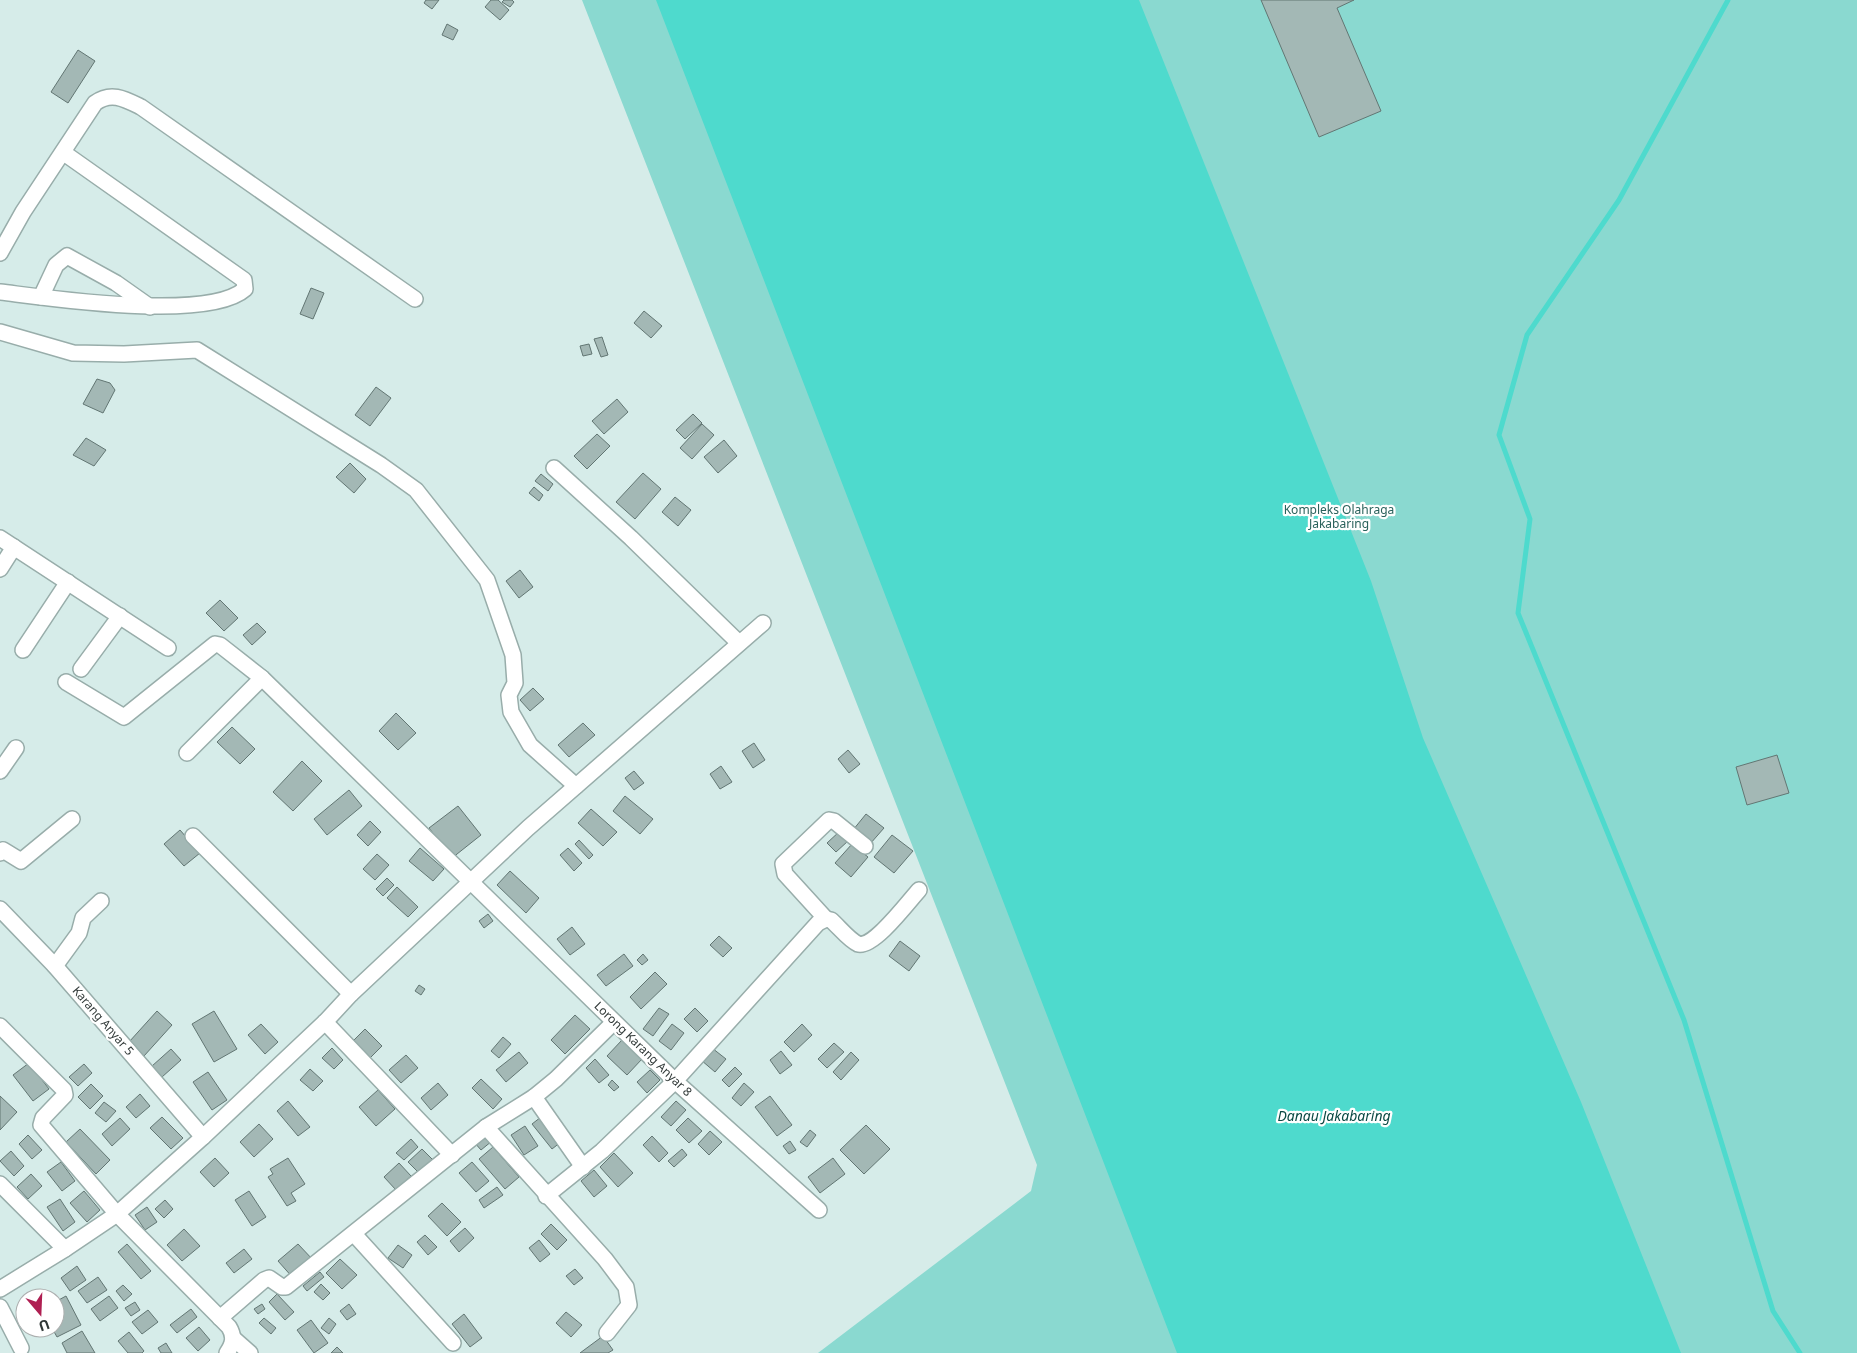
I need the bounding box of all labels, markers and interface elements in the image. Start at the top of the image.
park label: Kompleks Olahraga Jakabaring [1284,501,1394,532]
street label: Karang Anyar 5 [69,982,138,1059]
street label: Lorong Karang Anyar 8 [591,997,696,1100]
water label: Danau Jakabaring [1277,1106,1391,1125]
north arrow [15,1288,65,1338]
text: U [36,1315,52,1336]

